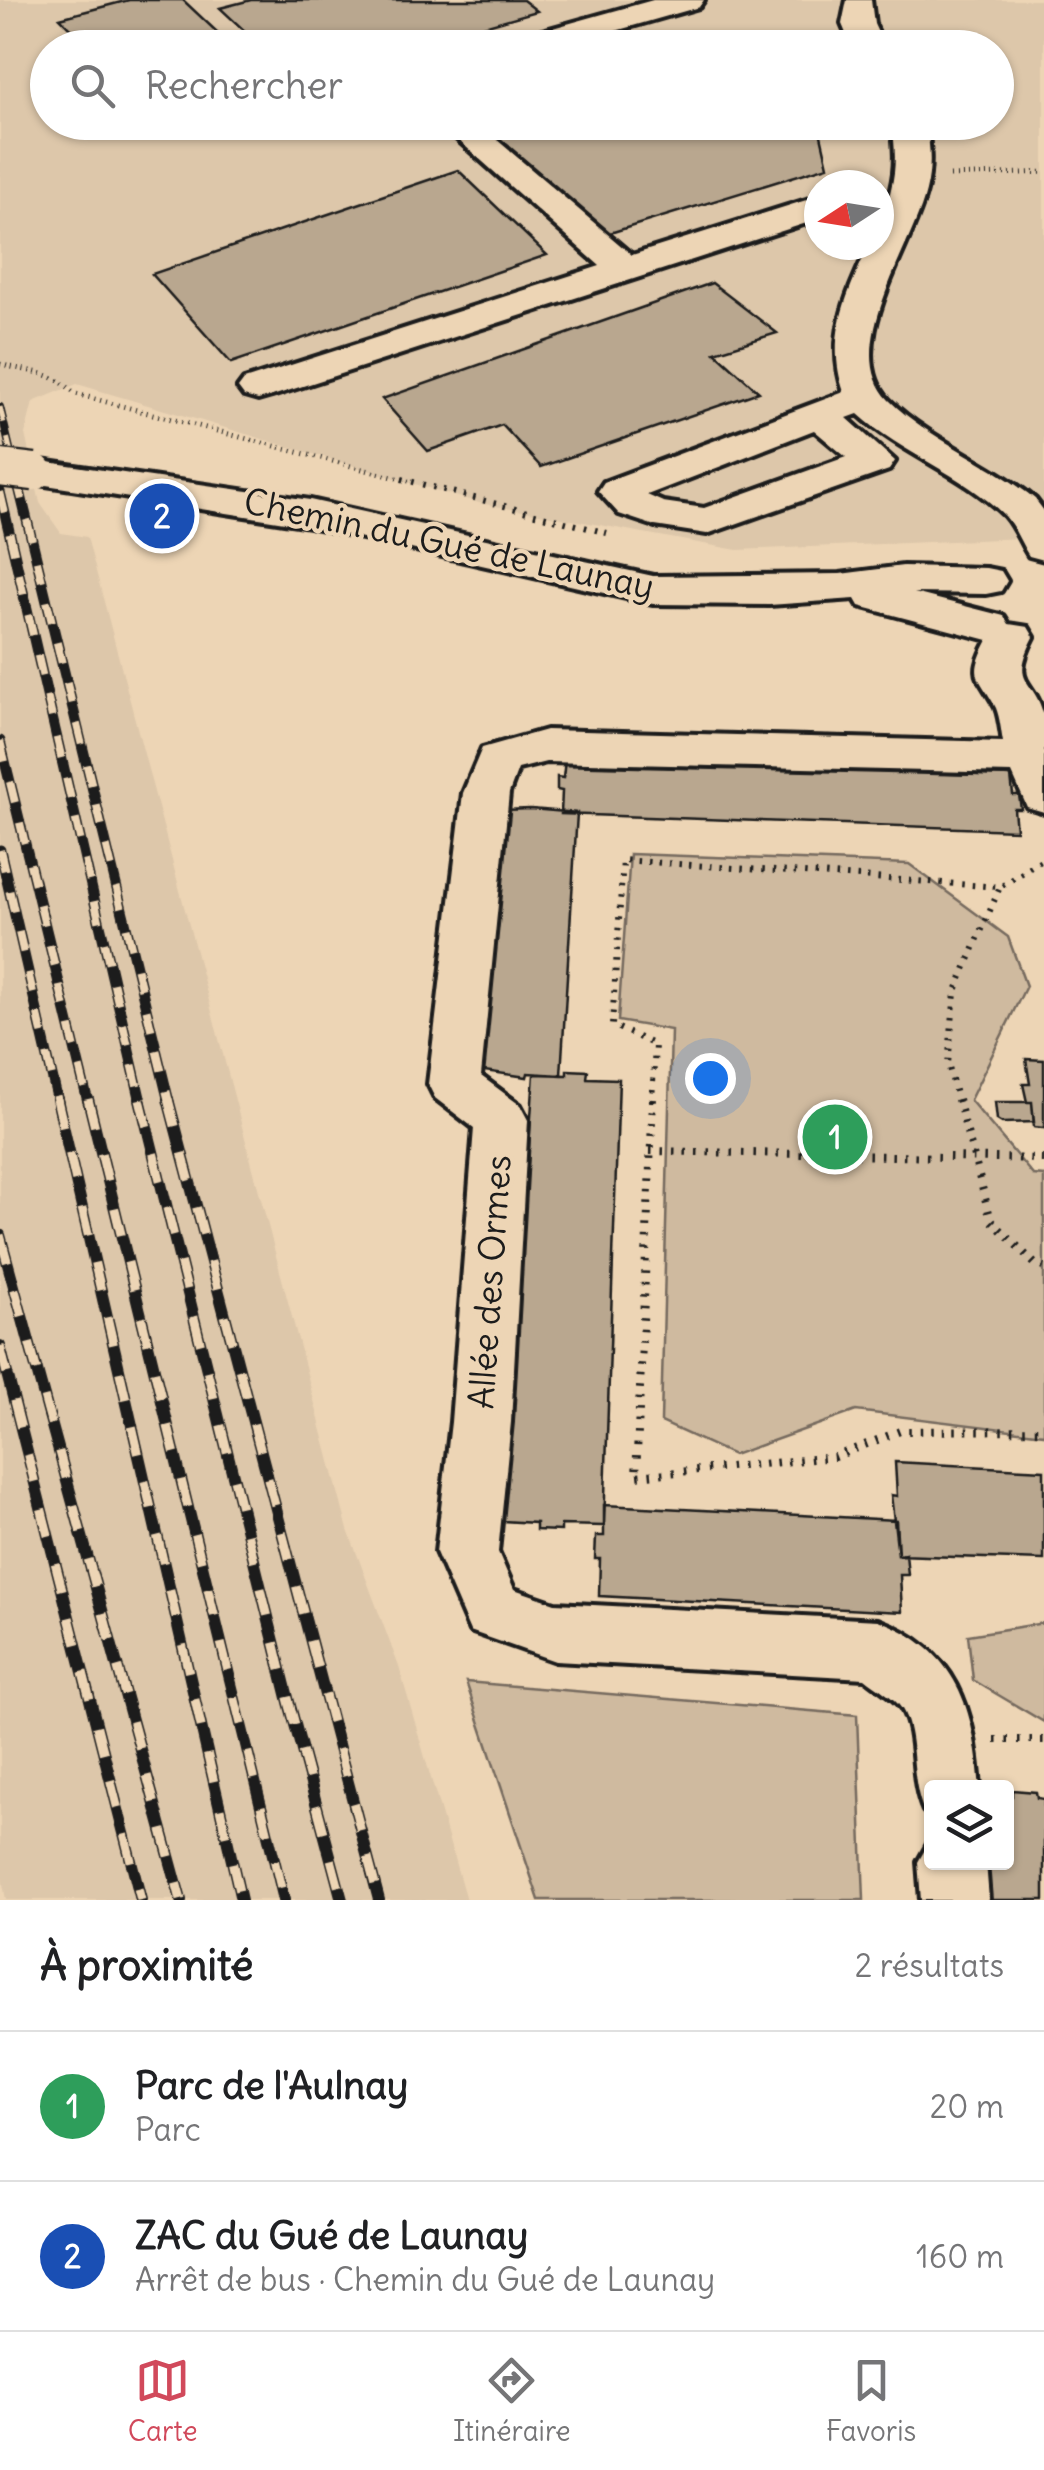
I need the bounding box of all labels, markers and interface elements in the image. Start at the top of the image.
search box [30,30,1014,140]
icon: search [65,58,120,113]
text: Rechercher [145,62,343,109]
north arrow [804,170,894,260]
pin: 2 [130,478,194,554]
street label: Chemin du Gué de Launay [240,478,658,608]
your location [685,1053,736,1104]
pin: 1 [802,1100,868,1174]
street label: Allée des Ormes [458,1153,520,1410]
map controls [924,1780,1014,1870]
button: layers [924,1780,1014,1870]
text: À proximité [40,1939,253,1991]
text: 2 résultats [855,1945,1004,1986]
text: Parc de l'Aulnay [135,2062,408,2109]
text: 1 [66,2086,79,2127]
text: 20 m [930,2086,1004,2127]
text: Parc [135,2109,201,2150]
text: ZAC du Gué de Launay [135,2212,528,2259]
text: 2 [64,2236,81,2277]
text: 160 m [916,2236,1004,2277]
text: Arrêt de bus · Chemin du Gué de Launay [135,2259,715,2300]
tab: Carte [128,2353,198,2449]
tab: Itinéraire [453,2353,571,2449]
tab: Favoris [826,2353,916,2449]

